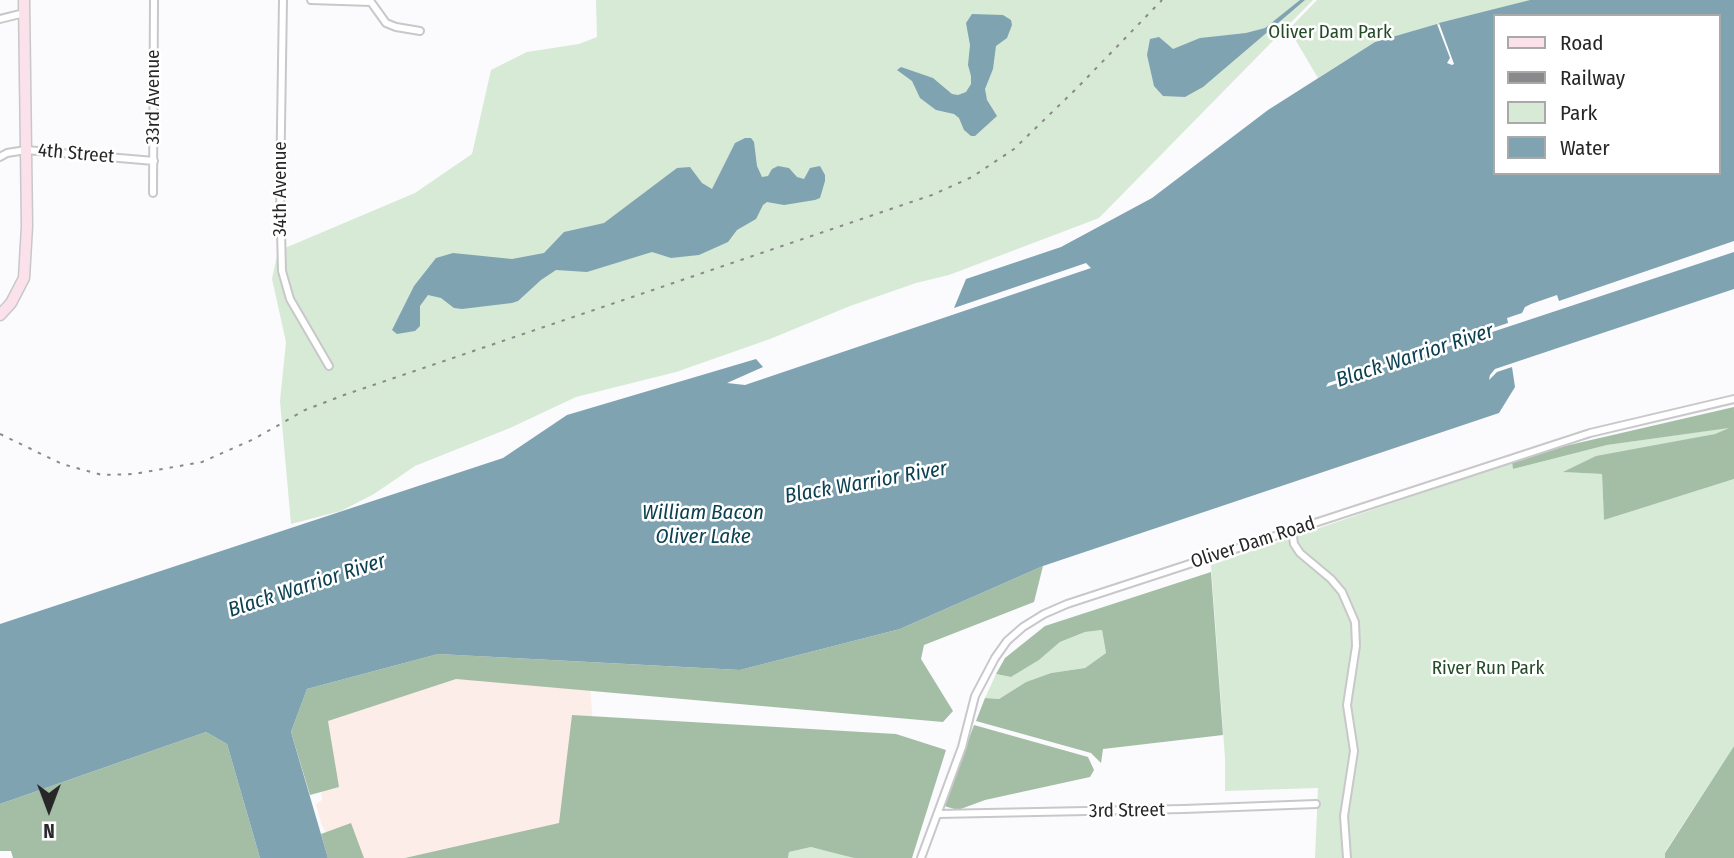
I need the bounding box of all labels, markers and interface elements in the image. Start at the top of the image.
legend [1492,14,1720,175]
park label: Oliver Dam Park [1268,22,1392,44]
text: Road [1560,30,1604,56]
street label: 33rd Avenue [143,50,165,144]
text: Railway [1560,65,1625,91]
text: Park [1560,100,1597,126]
text: Water [1560,135,1610,161]
street label: 4th Street [37,139,115,169]
street label: 34th Avenue [270,141,292,237]
water label: Black Warrior River [1333,319,1497,393]
water label: Black Warrior River [783,456,949,510]
water label: William Bacon Oliver Lake [642,500,764,550]
street label: Oliver Dam Road [1188,512,1318,574]
water label: Black Warrior River [225,549,389,623]
park label: River Run Park [1432,658,1544,680]
north arrow [14,774,84,844]
street label: 3rd Street [1089,799,1165,823]
text: N [43,819,55,842]

